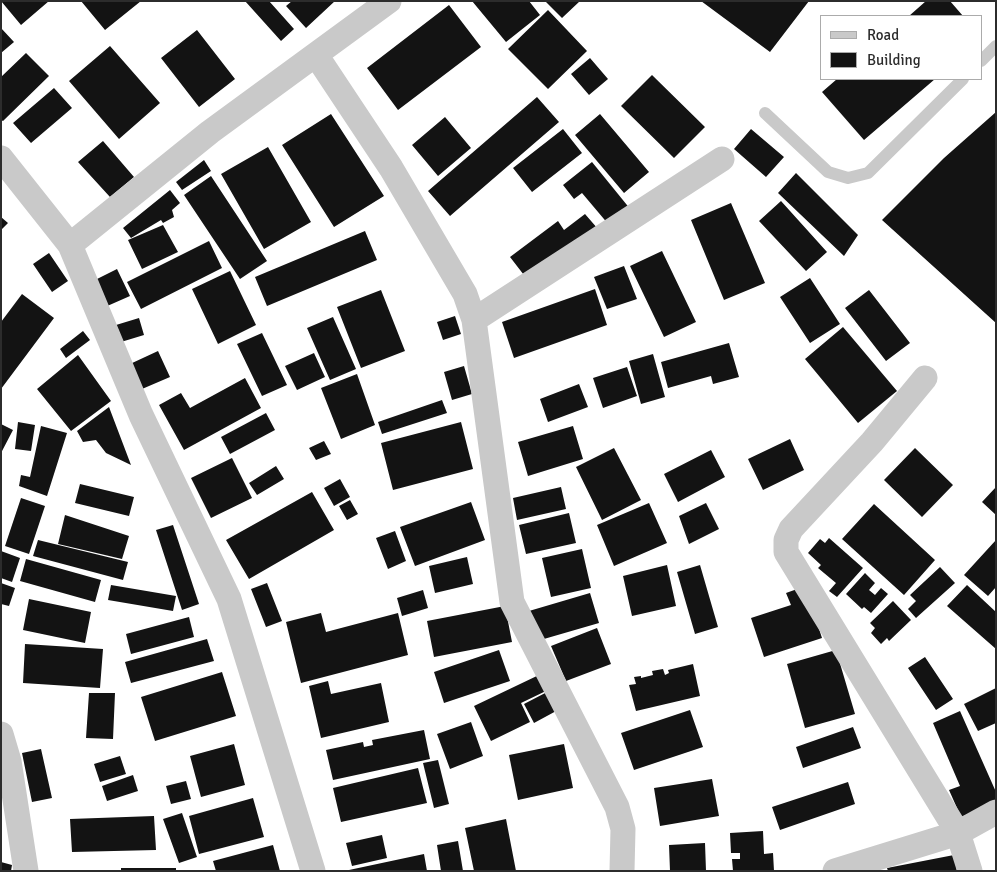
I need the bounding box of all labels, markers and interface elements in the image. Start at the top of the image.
legend [820,15,982,80]
text: Road [867,26,899,44]
text: Building [867,51,921,69]

